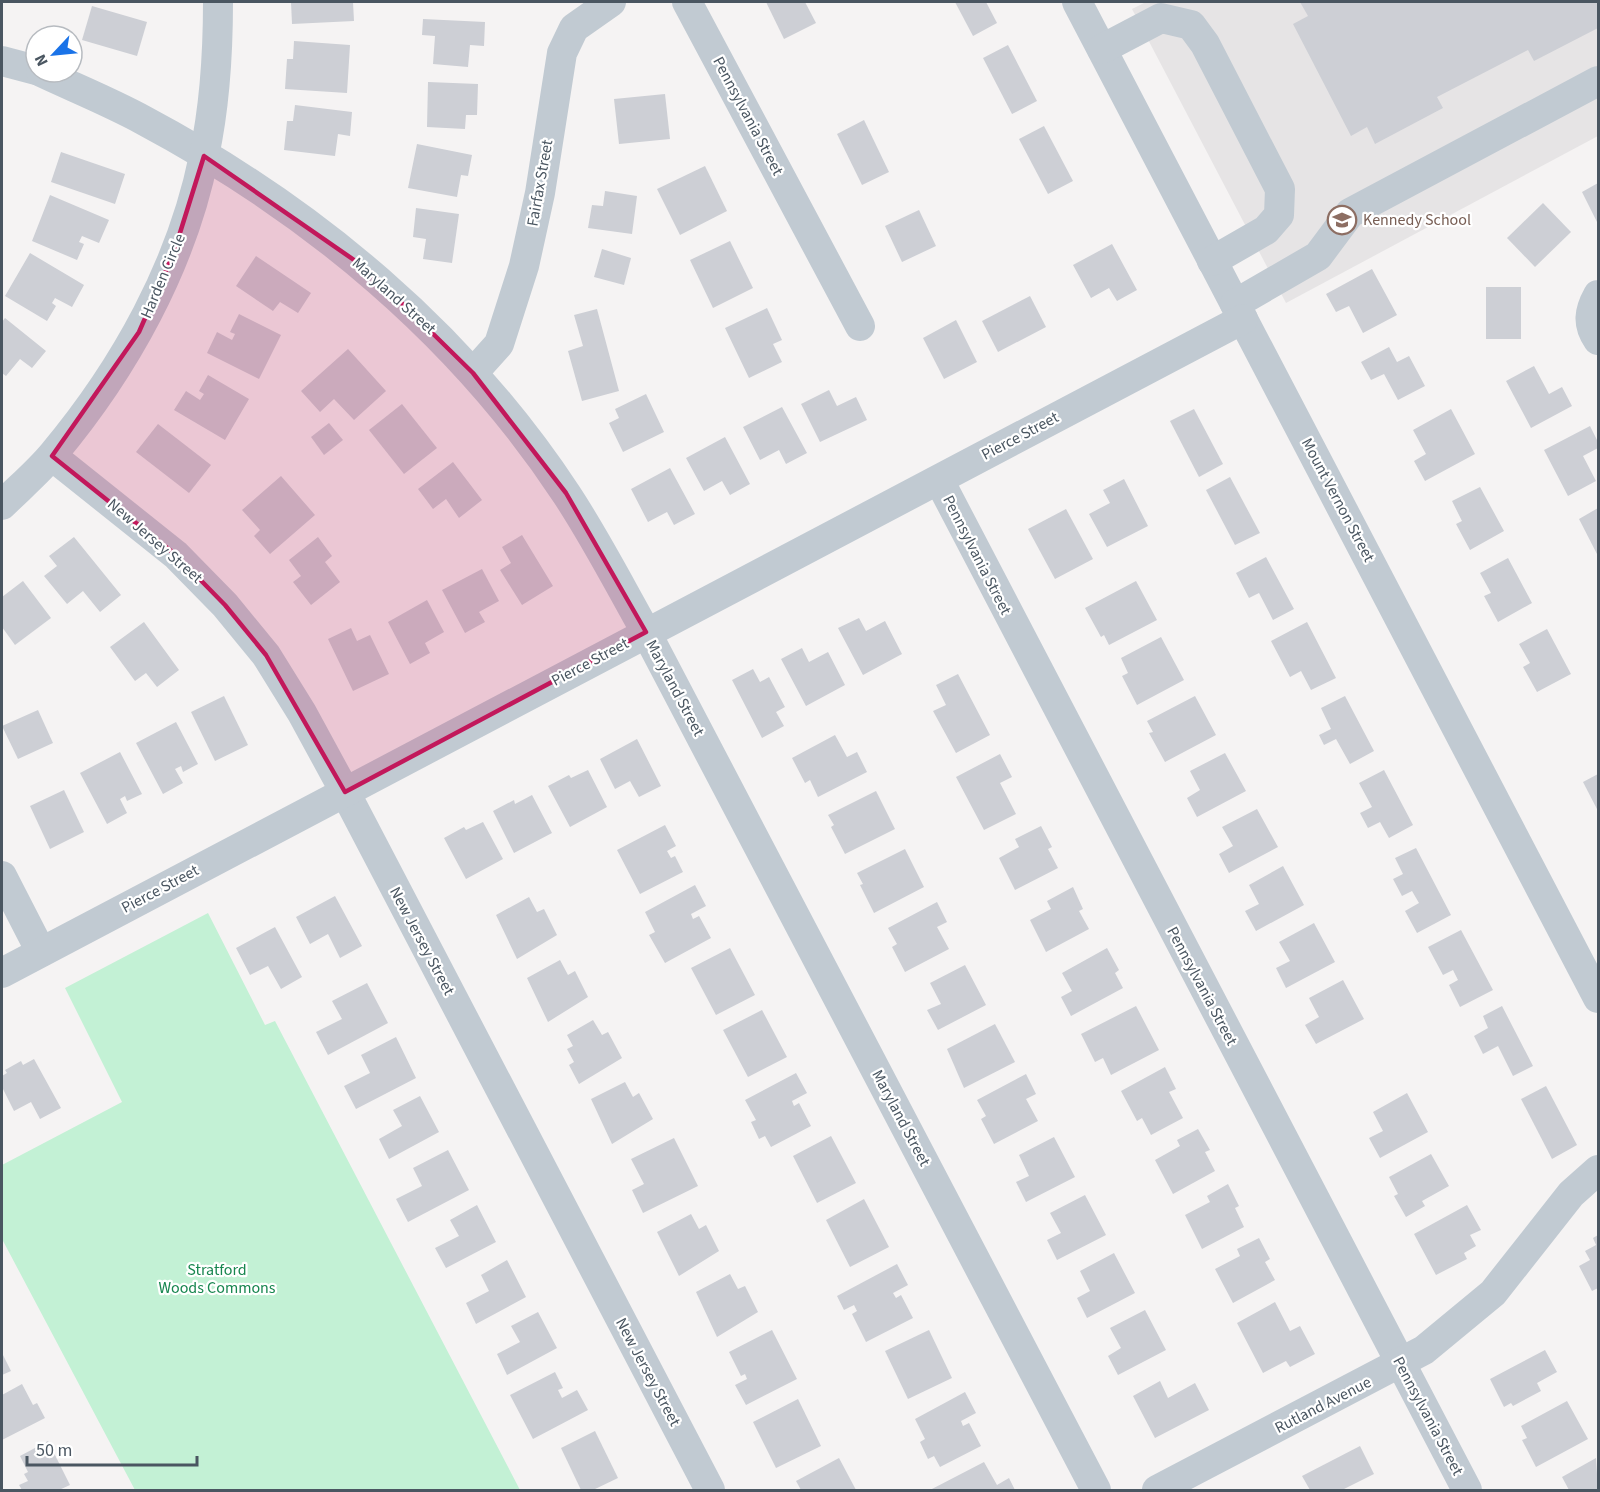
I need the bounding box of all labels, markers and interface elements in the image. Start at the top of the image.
north arrow [24,24,84,84]
text: N [29,51,54,70]
street label: Pennsylvania Street [707,53,789,180]
street label: Fairfax Street [522,137,559,228]
school or university icon: Kennedy School [1326,204,1358,236]
place label: Kennedy School [1363,209,1471,231]
street label: Harden Circle [135,230,191,322]
street label: Maryland Street [347,252,441,340]
street label: Pierce Street [978,406,1063,466]
street label: Mount Vernon Street [1296,434,1380,566]
street label: Pennsylvania Street [937,491,1017,619]
street label: New Jersey Street [103,493,208,589]
street label: Pierce Street [548,632,633,692]
street label: Maryland Street [640,636,710,741]
street label: Pierce Street [118,859,203,919]
street label: New Jersey Street [384,883,460,1000]
street label: Pennsylvania Street [1161,923,1243,1050]
street label: Maryland Street [866,1066,936,1171]
park label: Stratford Woods Commons [158,1259,276,1299]
street label: New Jersey Street [610,1314,686,1431]
street label: Pennsylvania Street [1387,1353,1469,1480]
street label: Rutland Avenue [1271,1371,1375,1439]
scale bar [27,1429,196,1467]
text: 50 m [36,1438,72,1463]

